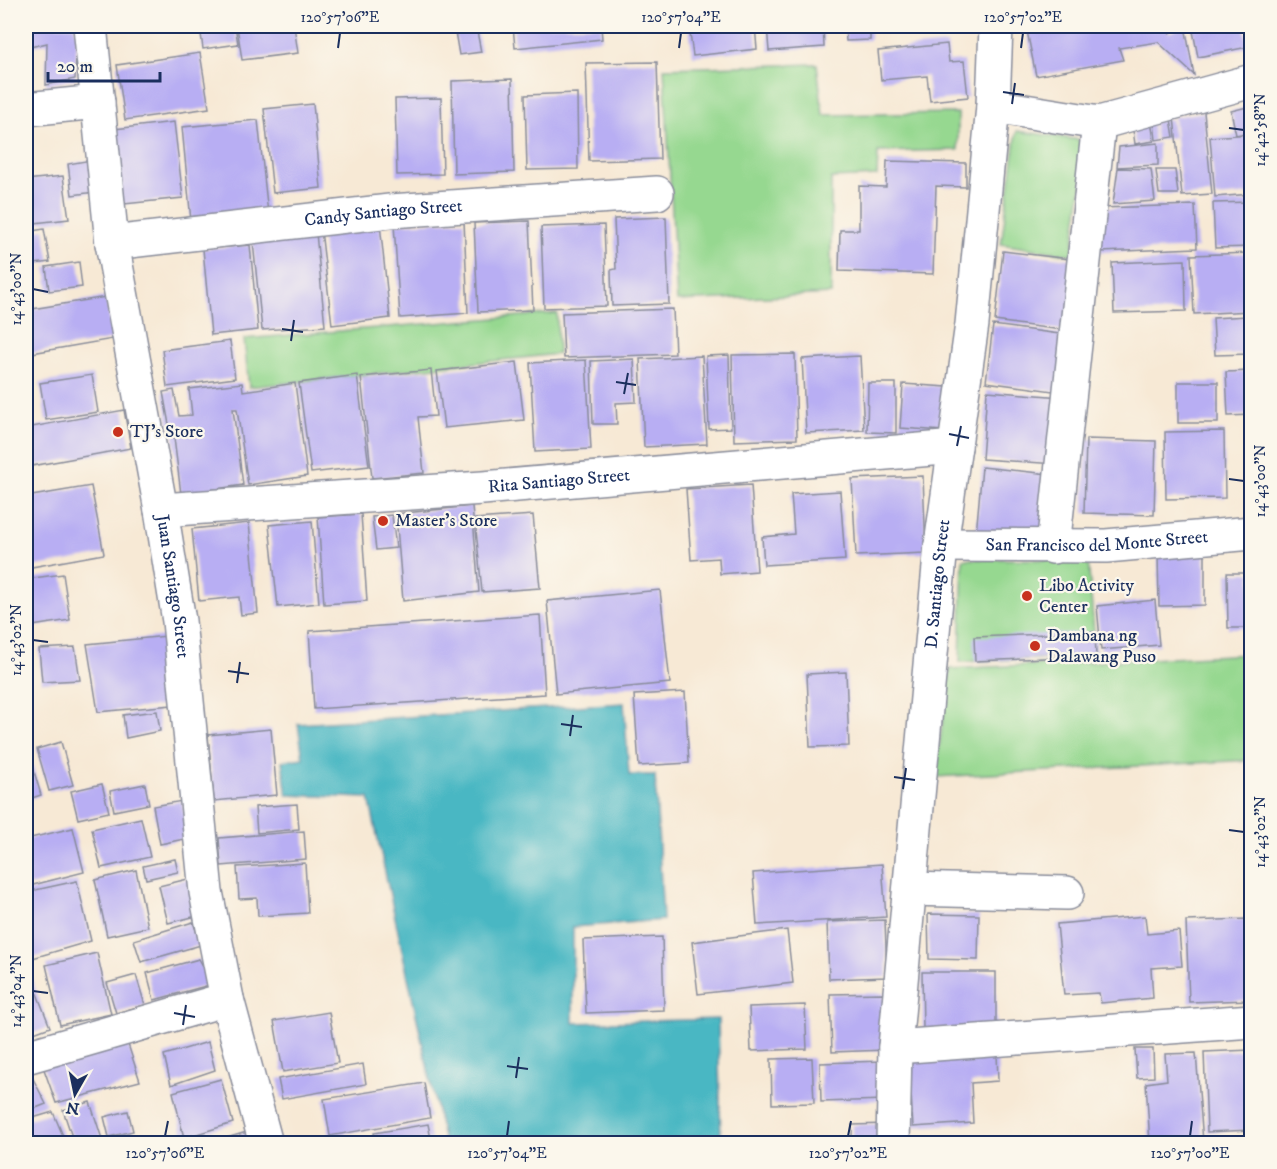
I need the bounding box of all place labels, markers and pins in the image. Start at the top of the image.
place label: TJ's Store [130,421,203,443]
marker: TJ's Store [111,425,125,439]
place label: Master's Store [395,510,497,532]
marker: Master's Store [376,514,390,528]
place label: Libo Activity Center [1039,575,1135,618]
marker: Libo Activity Center [1020,589,1034,603]
place label: Dambana ng Dalawang Puso [1047,625,1156,668]
marker: Dambana ng Dalawang Puso [1028,639,1042,653]

